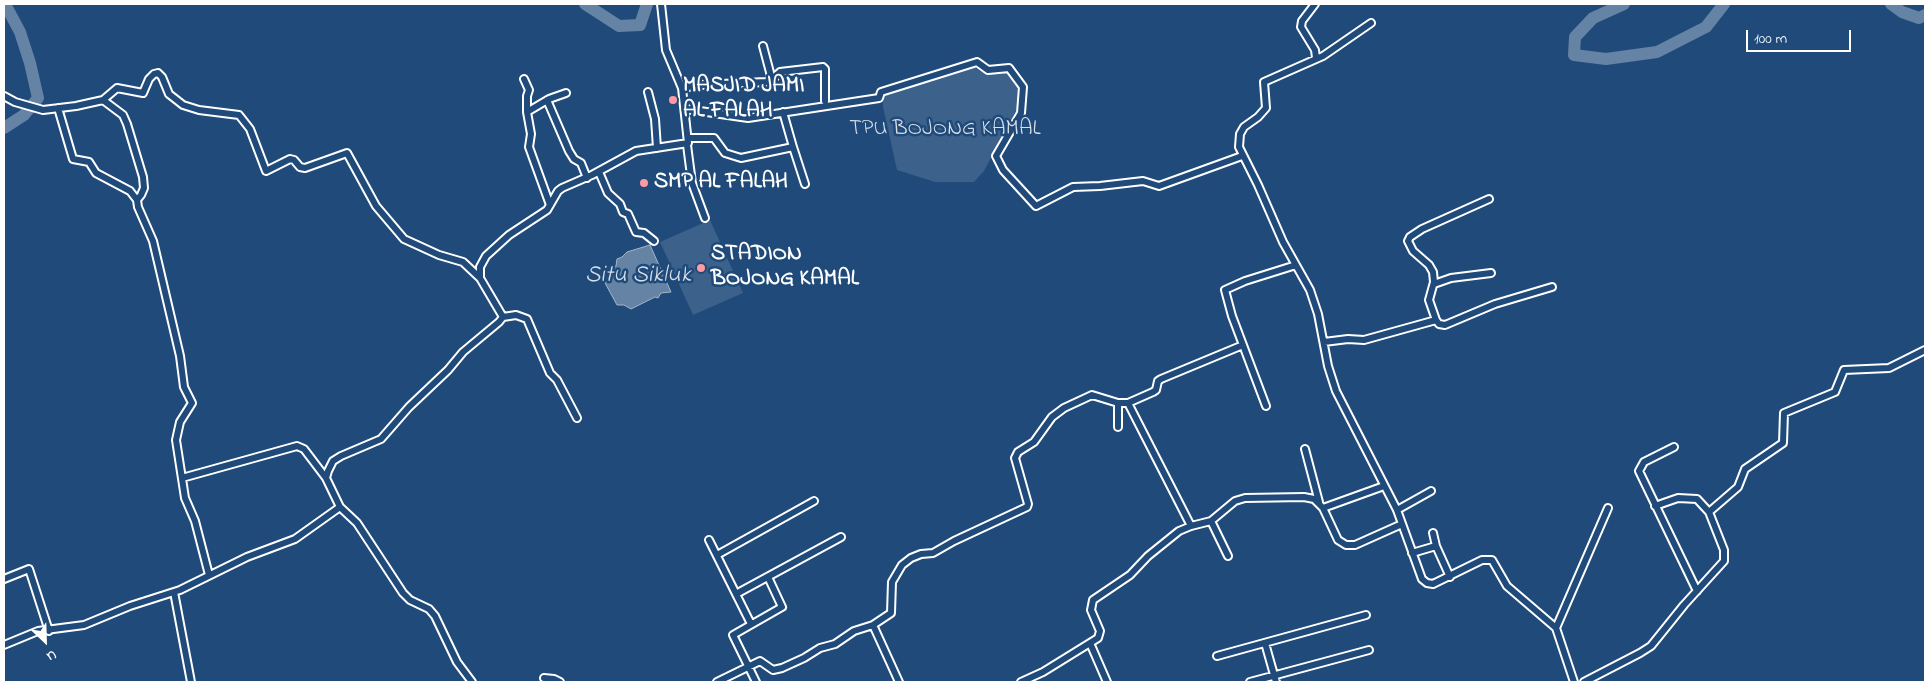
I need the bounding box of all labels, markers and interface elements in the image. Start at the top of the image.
scale bar [1749,20,1854,52]
text: 100 m [1754,28,1787,50]
place label: MASJID JAMI AL FALAH [683,74,804,125]
marker: MASJID JAMI AL FALAH [667,94,679,106]
park label: TPU BOJONG KAMAL [849,117,1041,143]
place label: SMP AL FALAH [654,170,788,196]
marker: SMP AL FALAH [638,177,650,189]
place label: STADION BOJONG KAMAL [711,242,859,294]
marker: STADION BOJONG KAMAL [695,262,707,274]
water label: Situ Sikluk [585,263,691,291]
north arrow [20,616,70,666]
text: U [43,644,60,667]

